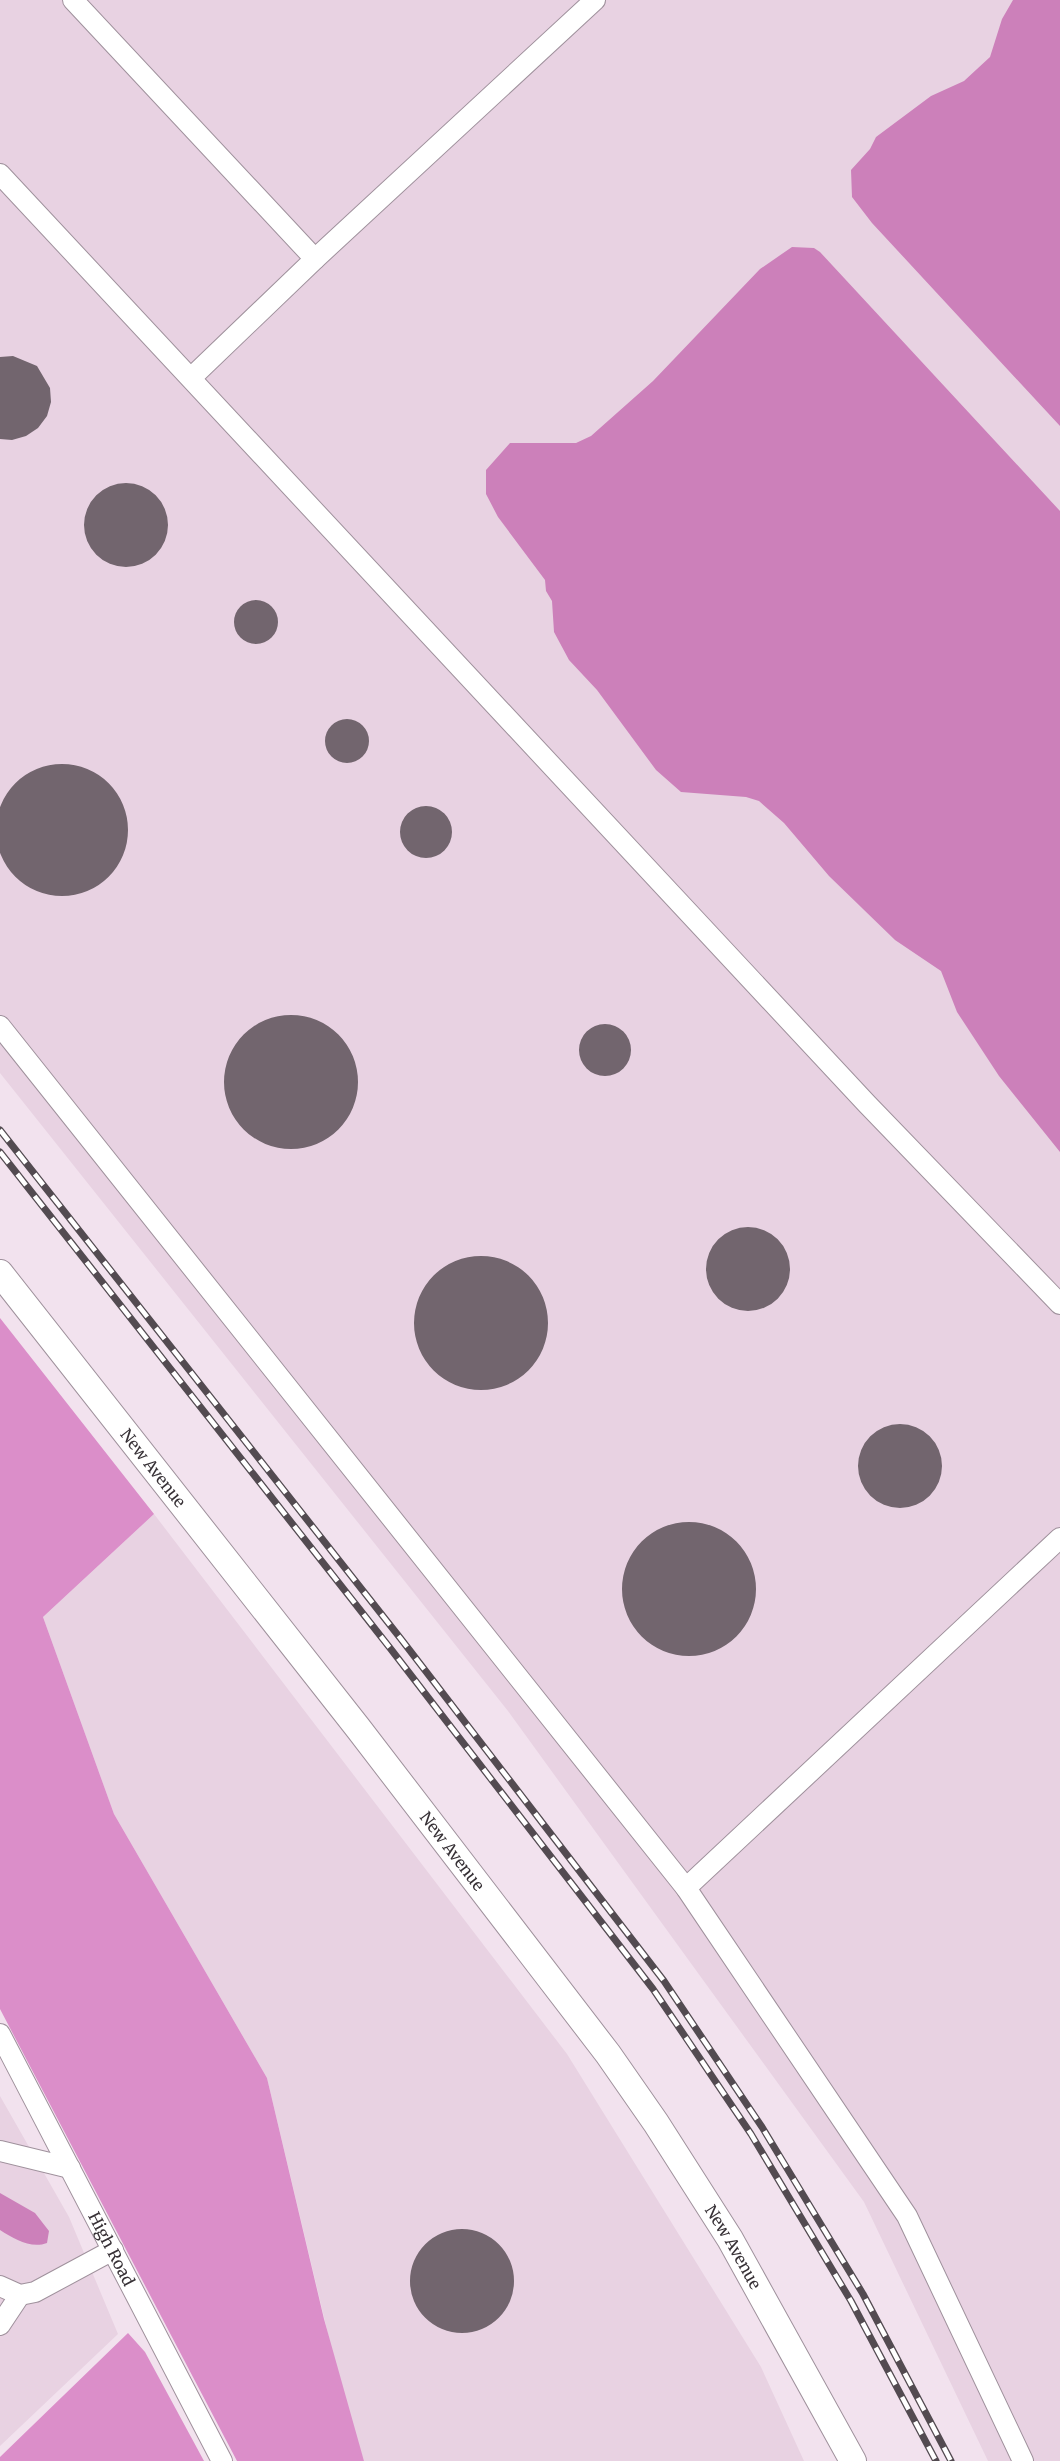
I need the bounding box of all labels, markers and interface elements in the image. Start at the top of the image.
street label: New Avenue [116,1425,190,1511]
street label: New Avenue [416,1808,489,1895]
street label: New Avenue [701,2201,766,2293]
street label: High Road [84,2208,139,2289]

